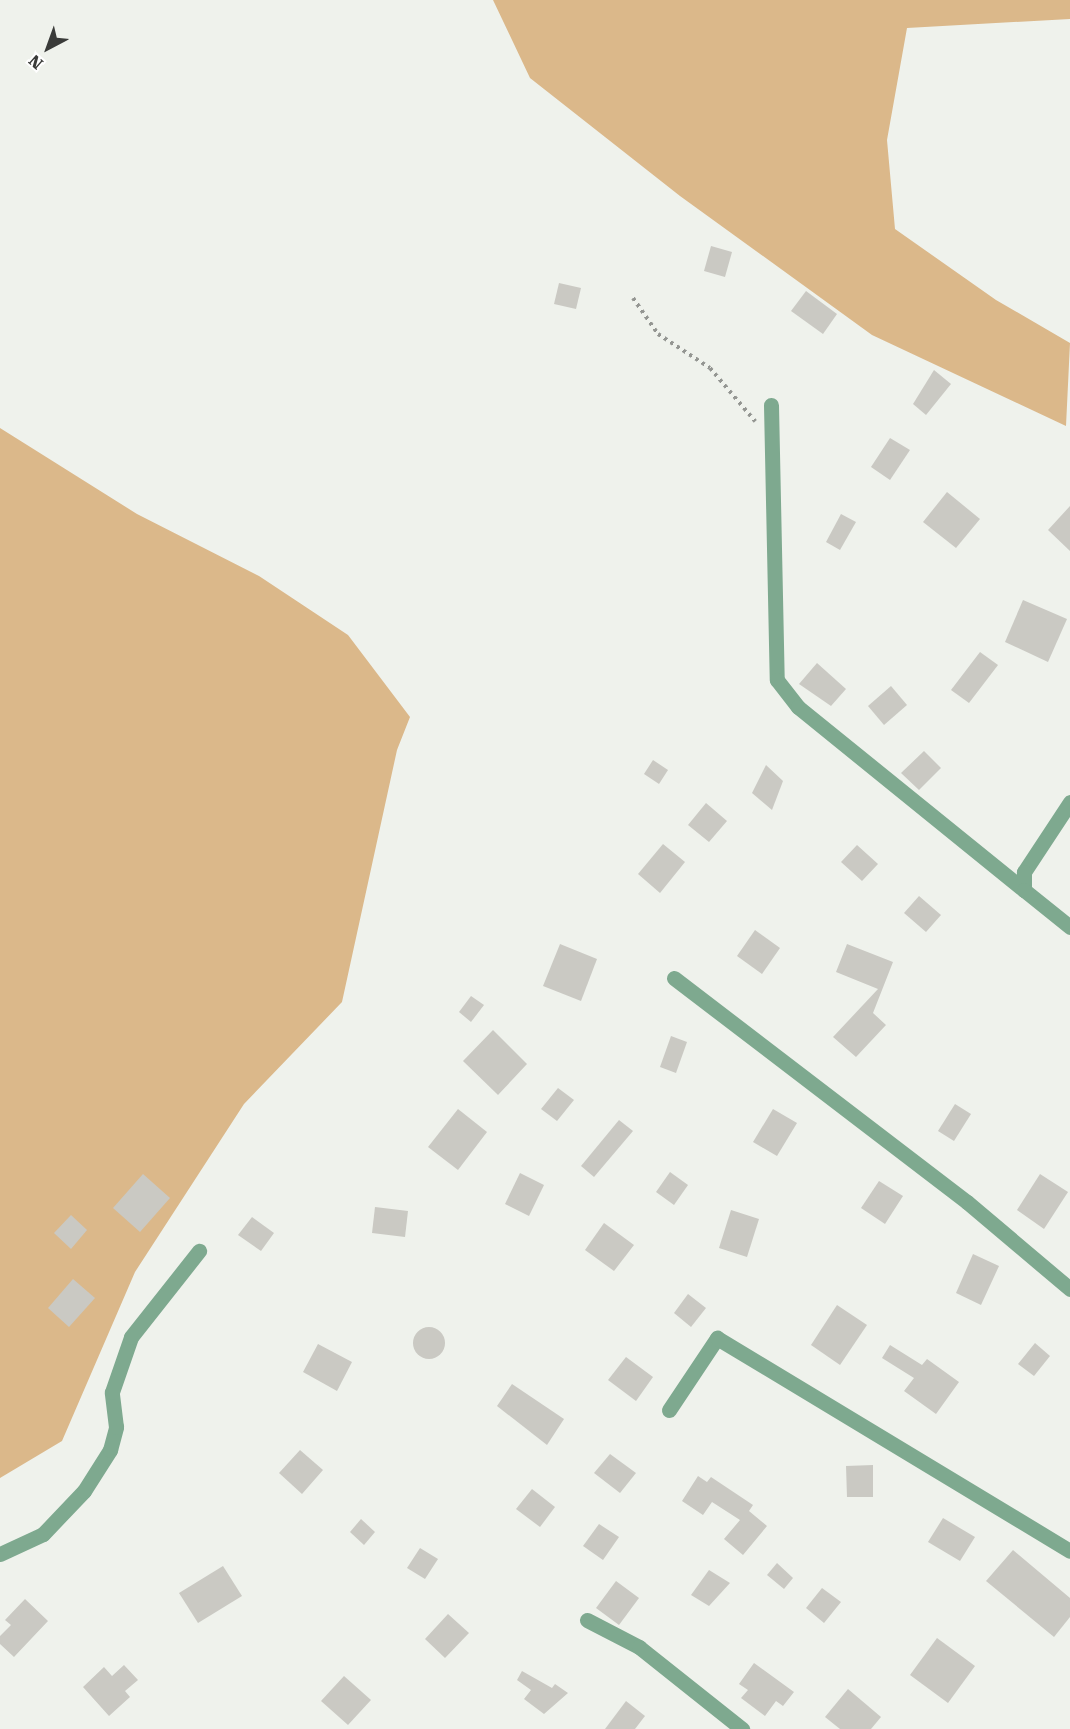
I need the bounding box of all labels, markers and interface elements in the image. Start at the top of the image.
north arrow [18,18,78,78]
text: N [25,51,47,73]

